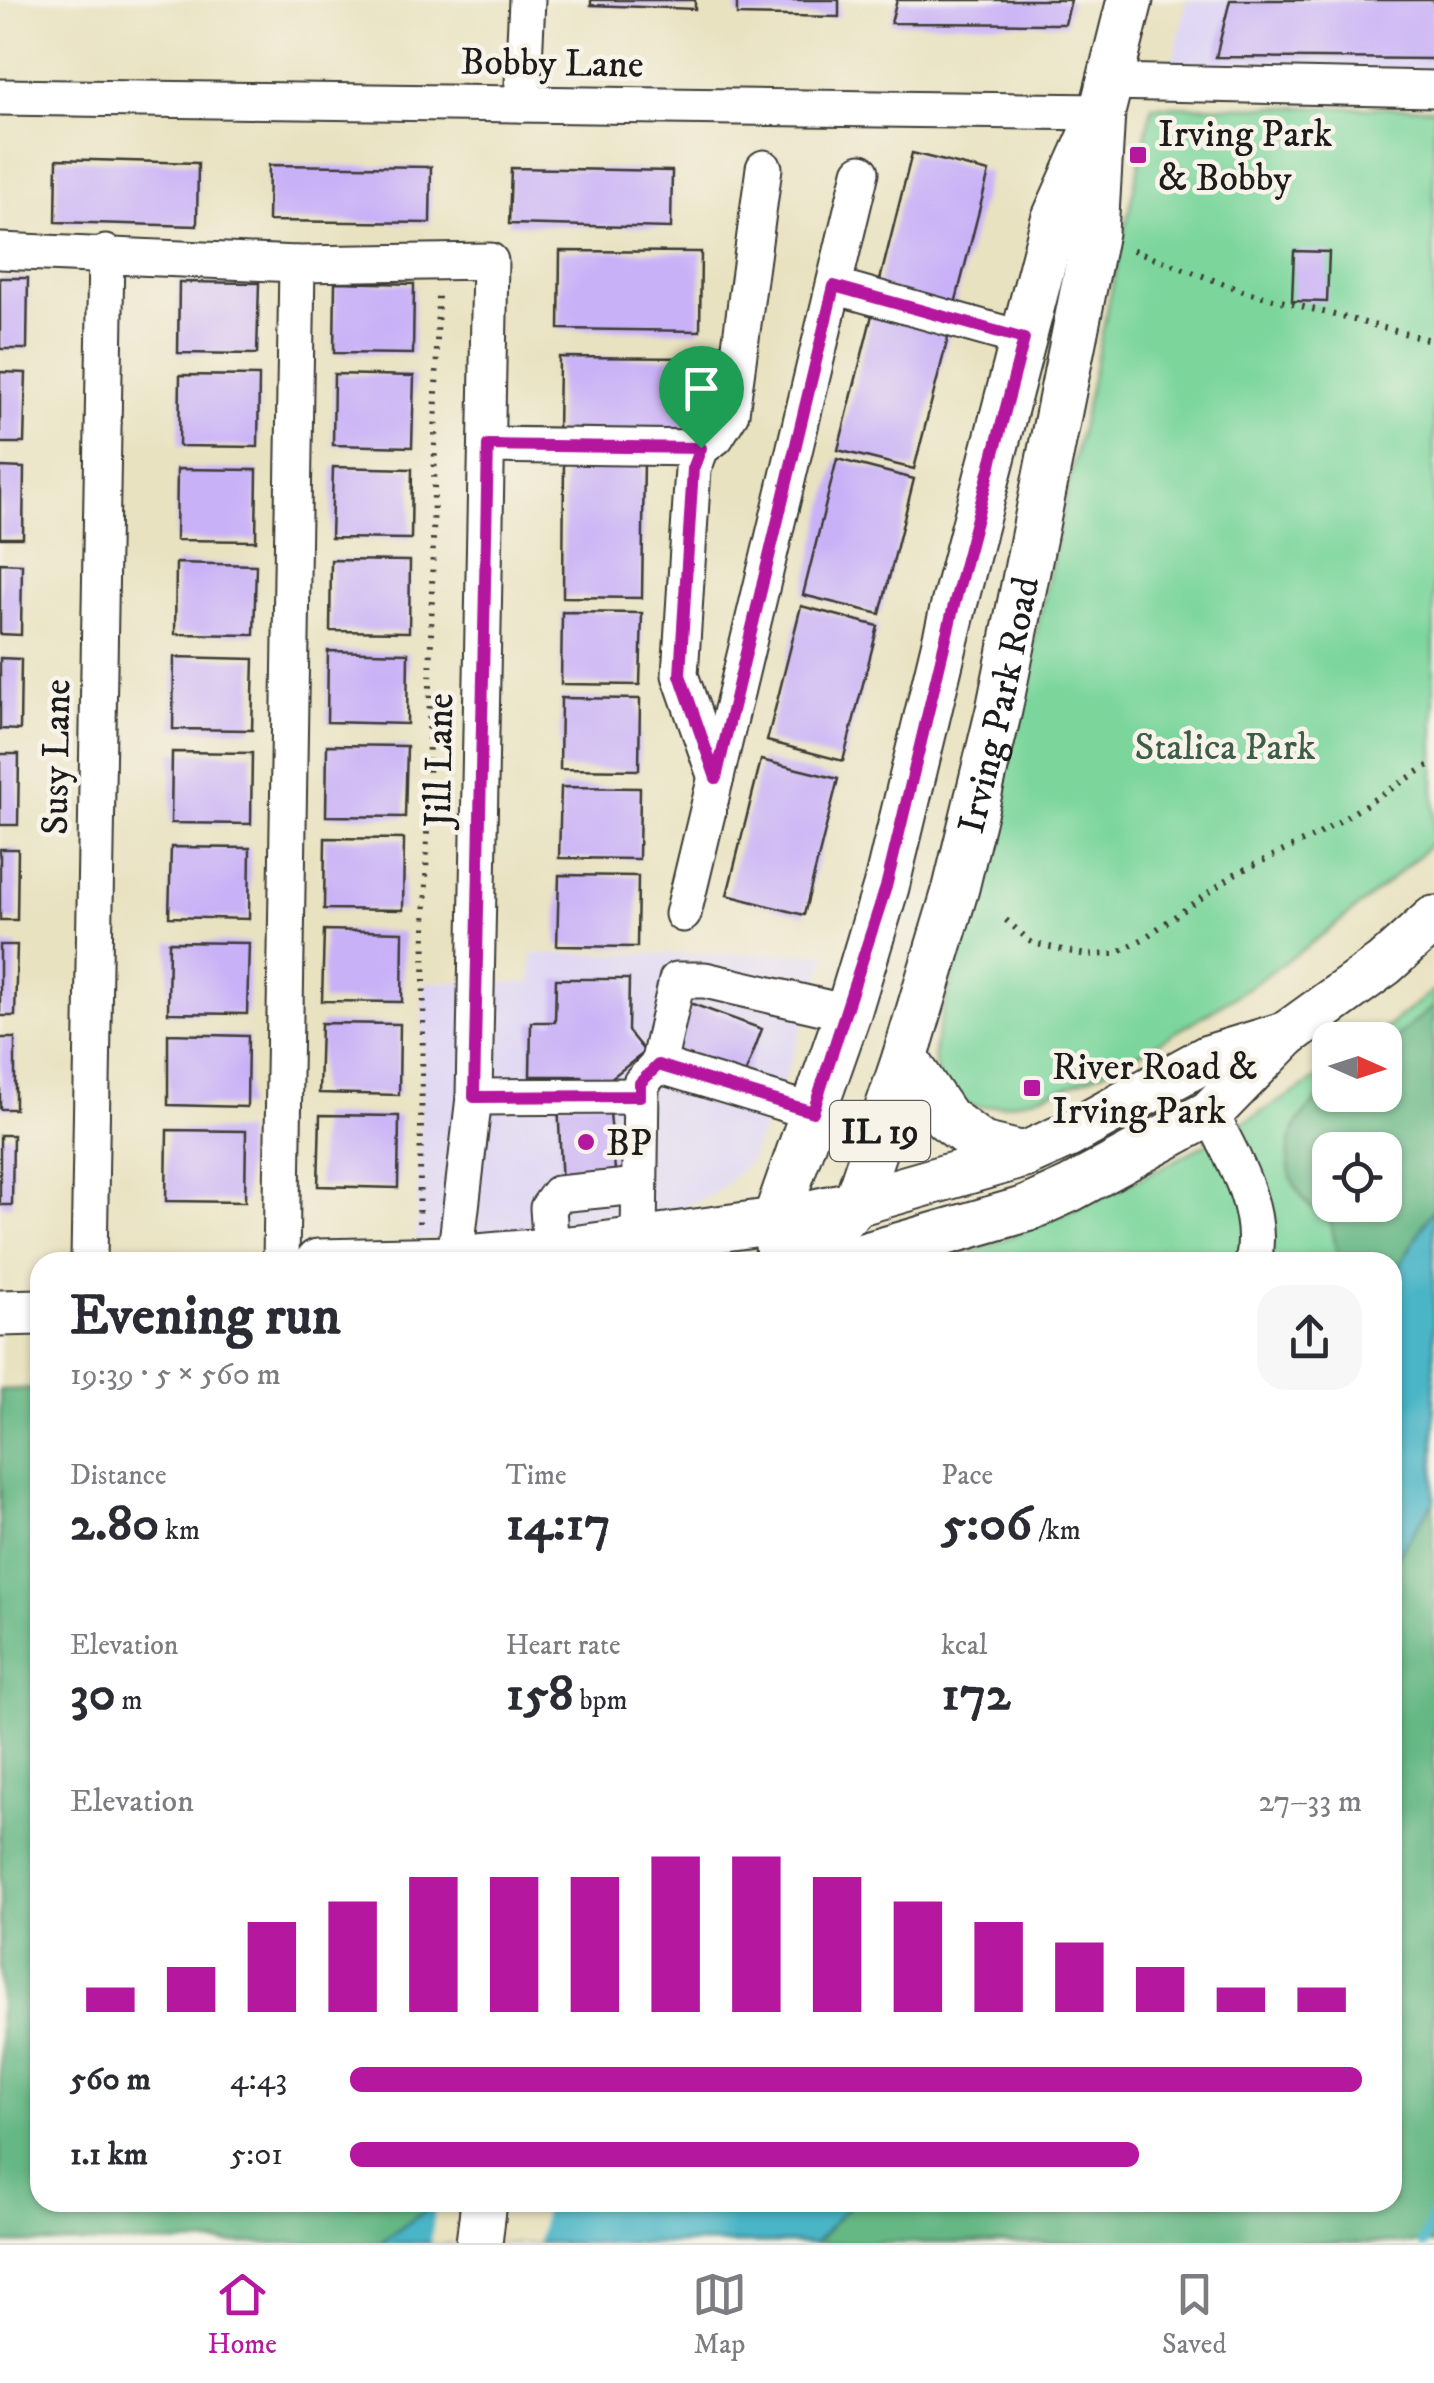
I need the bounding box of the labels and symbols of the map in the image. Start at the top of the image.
street label: Bobby Lane [460,38,644,90]
place label: Irving Park & Bobby [1158,111,1333,203]
marker: Irving Park & Bobby [1127,144,1149,166]
pin [659,346,744,449]
street label: Irving Park Road [948,573,1051,838]
street label: Susy Lane [32,679,82,836]
street label: Jill Lane [415,693,465,830]
park label: Stalica Park [1134,724,1316,772]
north arrow [1312,1022,1402,1112]
place label: River Road & Irving Park [1052,1044,1258,1136]
marker: River Road & Irving Park [1021,1077,1043,1099]
road number: IL 19 [830,1101,930,1161]
place label: BP [606,1120,652,1168]
marker: BP [575,1131,597,1153]

